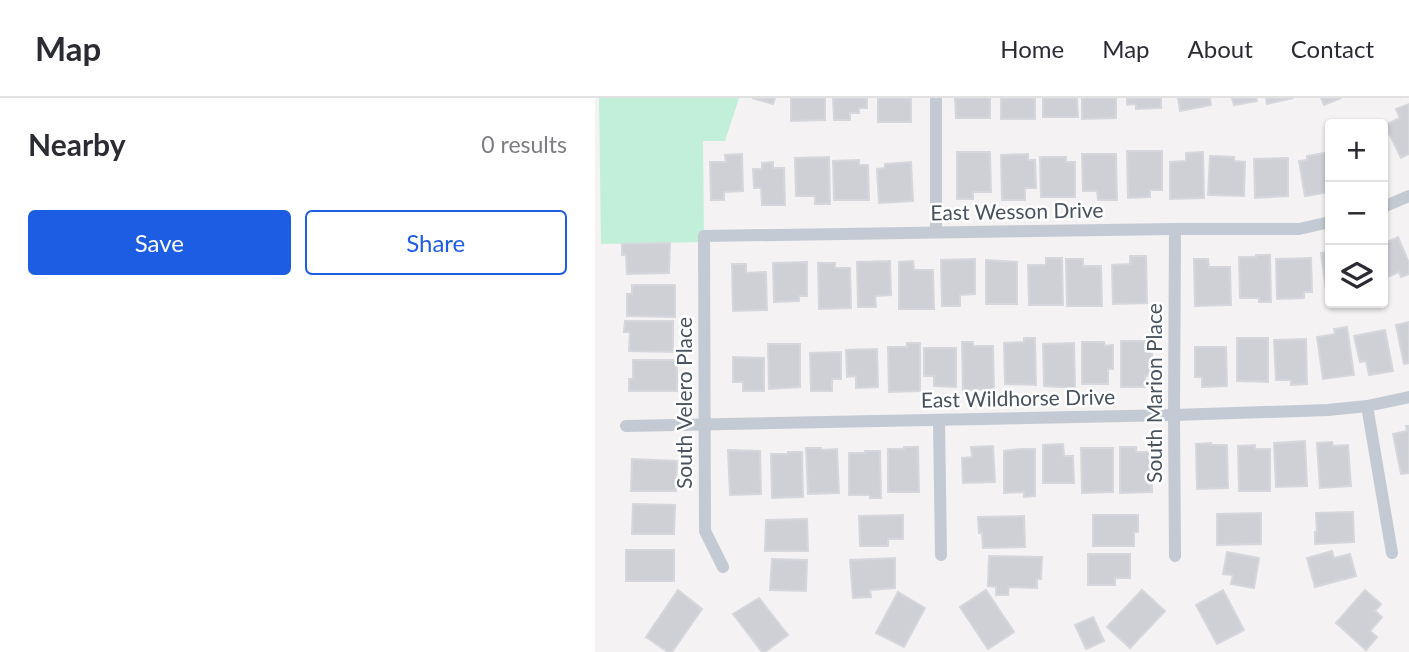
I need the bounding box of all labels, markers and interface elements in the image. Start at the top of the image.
text: Map [35,28,101,68]
text: Home [1000,34,1064,63]
text: Map [1102,34,1150,63]
text: About [1188,34,1253,63]
text: Contact [1291,34,1374,63]
map controls [1325,119,1388,308]
button: + [1325,119,1388,182]
text: Nearby [28,126,126,162]
text: 0 results [481,130,567,158]
button: − [1325,182,1388,245]
street label: East Wesson Drive [930,196,1104,225]
button: Save [28,210,291,275]
button: Share [305,210,567,275]
button: layers [1325,245,1388,308]
street label: South Marion Place [1141,303,1166,483]
street label: South Velero Place [671,317,696,489]
street label: East Wildhorse Drive [921,383,1115,412]

